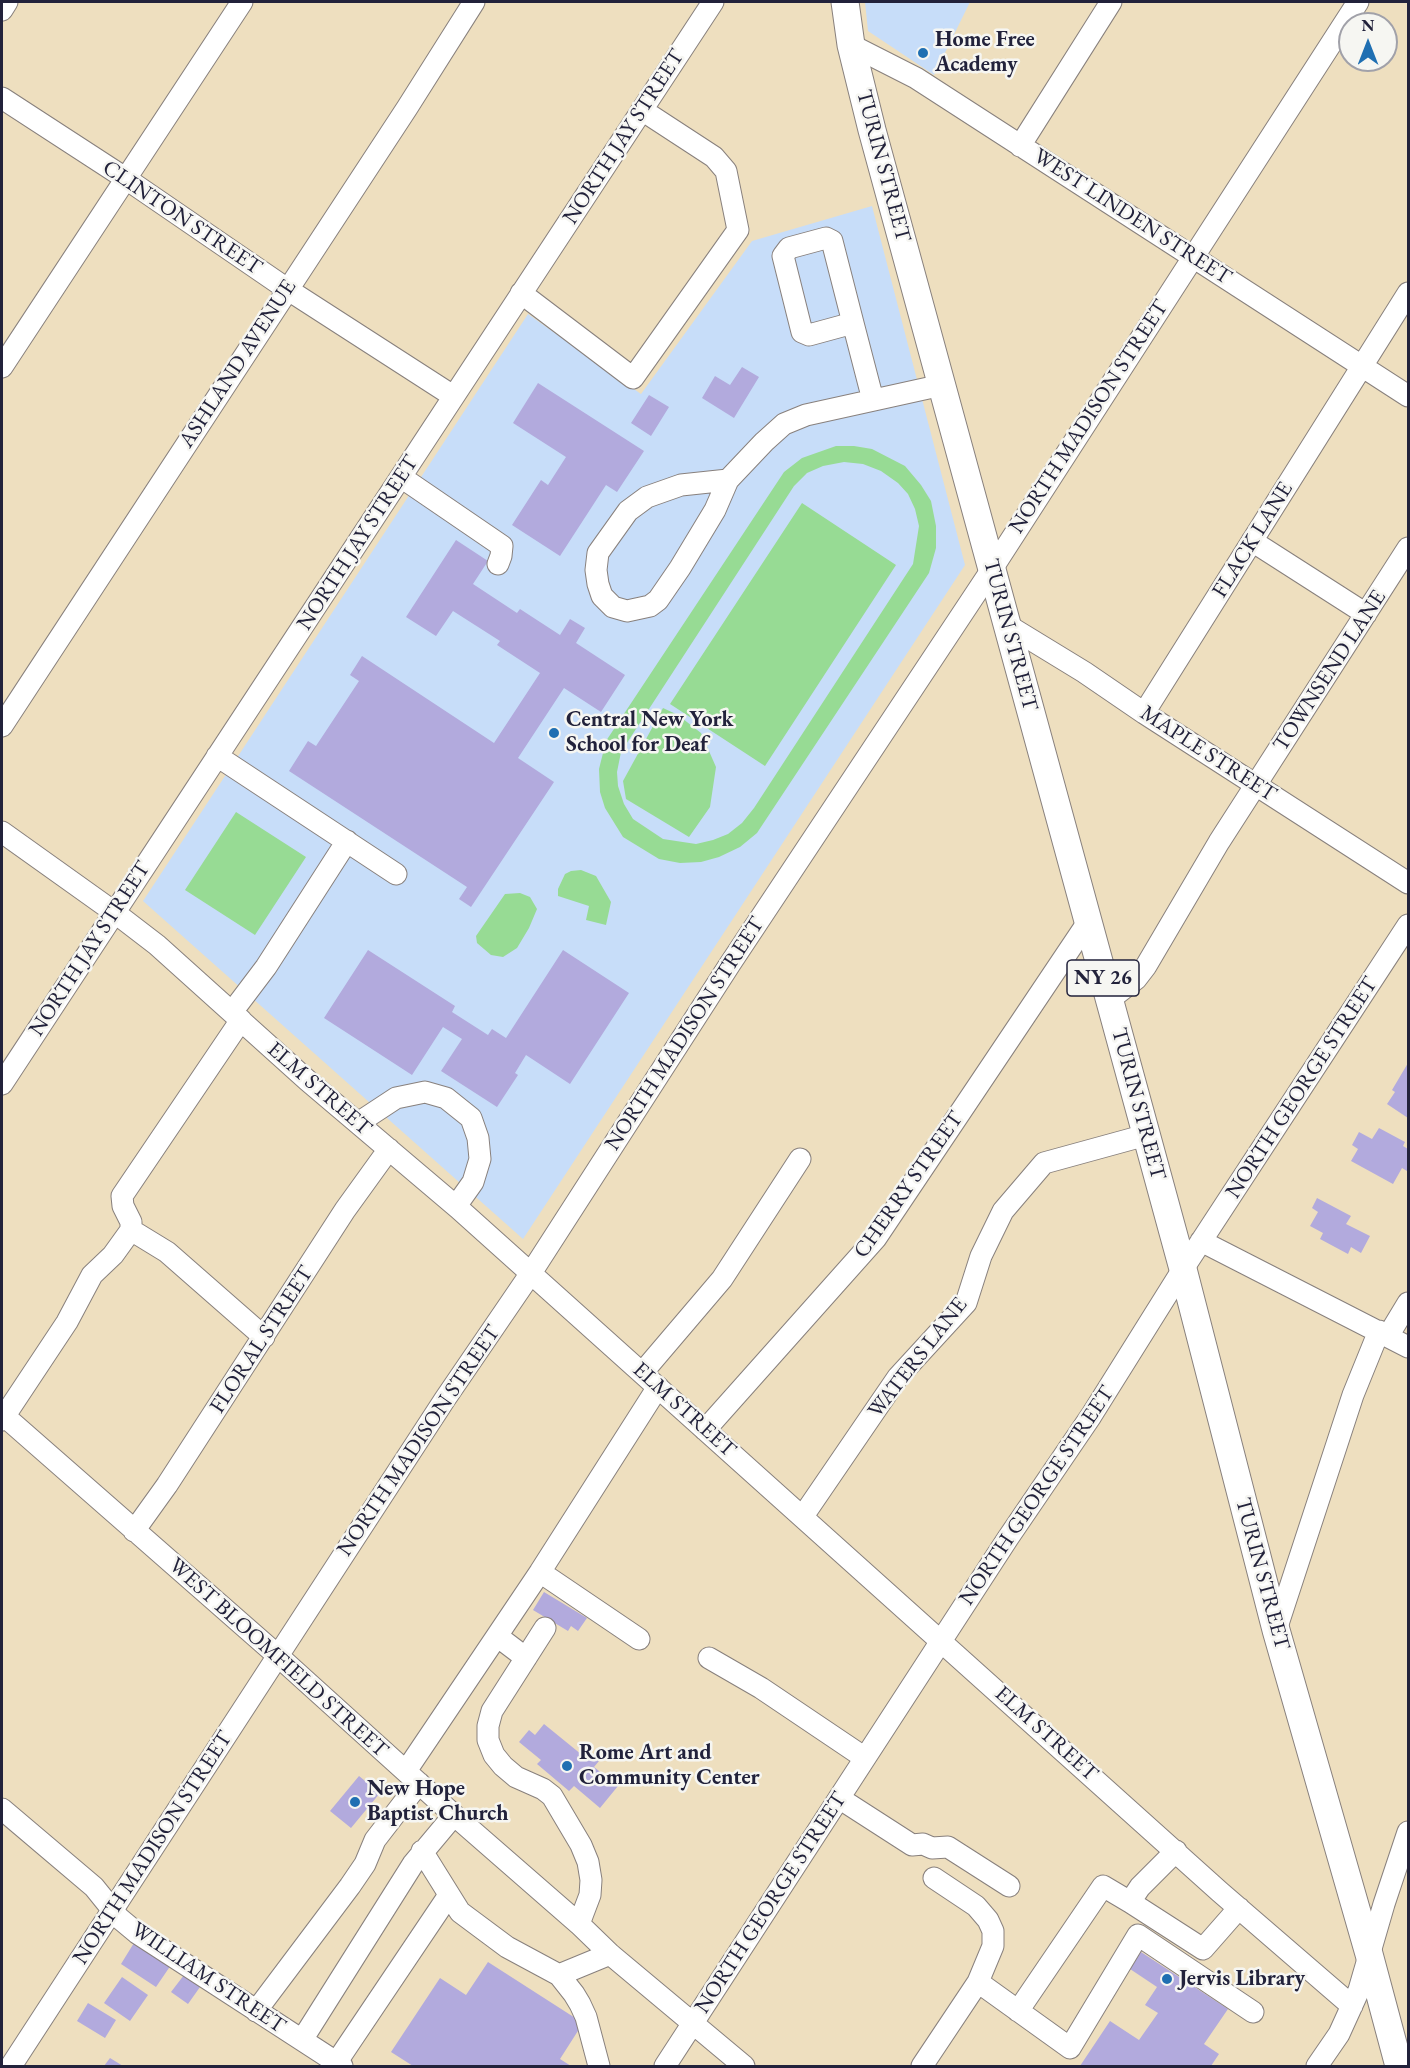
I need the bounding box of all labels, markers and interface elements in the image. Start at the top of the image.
north arrow [1338,12,1398,72]
text: N [1362,15,1374,36]
place label: Home Free Academy [935,27,1035,78]
street label: NORTH JAY STREET [558,45,690,229]
marker: Home Free Academy [916,46,930,60]
street label: TURIN STREET [850,87,916,245]
street label: WEST LINDEN STREET [1028,143,1236,291]
street label: CLINTON STREET [97,155,267,281]
street label: ASHLAND AVENUE [174,275,302,453]
street label: NORTH MADISON STREET [1004,295,1174,539]
street label: NORTH JAY STREET [292,451,424,635]
street label: FLACK LANE [1207,477,1299,603]
street label: TURIN STREET [977,556,1043,714]
street label: TOWNSEND LANE [1268,585,1392,757]
street label: MAPLE STREET [1135,700,1281,808]
place label: Central New York School for Deaf [566,707,734,758]
marker: Central New York School for Deaf [547,726,561,740]
street label: NORTH JAY STREET [24,857,156,1041]
street label: NORTH MADISON STREET [600,912,770,1156]
road number: NY 26 [1067,960,1139,996]
street label: NORTH GEORGE STREET [1220,972,1384,1204]
street label: TURIN STREET [1105,1025,1171,1183]
street label: ELM STREET [261,1036,377,1142]
street label: CHERRY STREET [849,1107,969,1263]
street label: FLORAL STREET [205,1261,319,1419]
street label: WATERS LANE [863,1292,973,1424]
street label: NORTH MADISON STREET [332,1321,506,1561]
street label: ELM STREET [627,1357,741,1463]
street label: NORTH GEORGE STREET [954,1381,1120,1611]
street label: TURIN STREET [1229,1495,1295,1653]
street label: WEST BLOOMFIELD STREET [163,1552,393,1764]
street label: ELM STREET [989,1681,1103,1787]
street label: NORTH MADISON STREET [68,1726,238,1970]
place label: Rome Art and Community Center [579,1740,760,1792]
marker: Rome Art and Community Center [560,1759,574,1773]
place label: New Hope Baptist Church [367,1776,508,1828]
street label: NORTH GEORGE STREET [689,1787,853,2019]
marker: New Hope Baptist Church [348,1795,362,1809]
street label: WILLIAM STREET [126,1917,290,2039]
place label: Jervis Library [1179,1966,1305,1992]
marker: Jervis Library [1160,1972,1174,1986]

